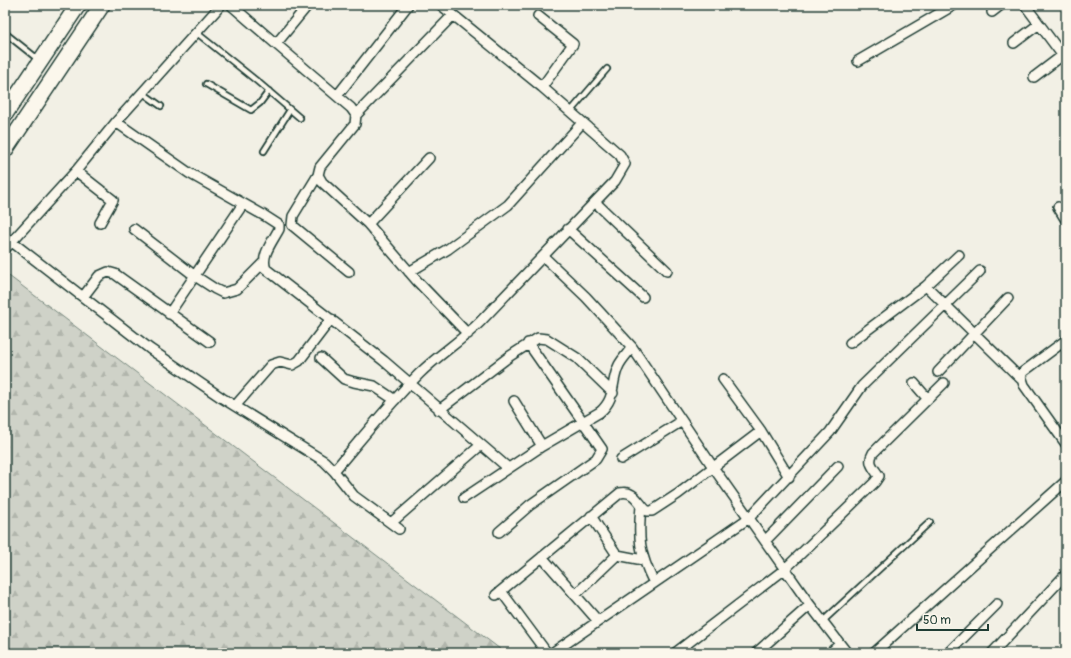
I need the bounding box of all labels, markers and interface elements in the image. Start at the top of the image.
scale bar [917,606,988,632]
text: 50 m [923,613,951,628]

